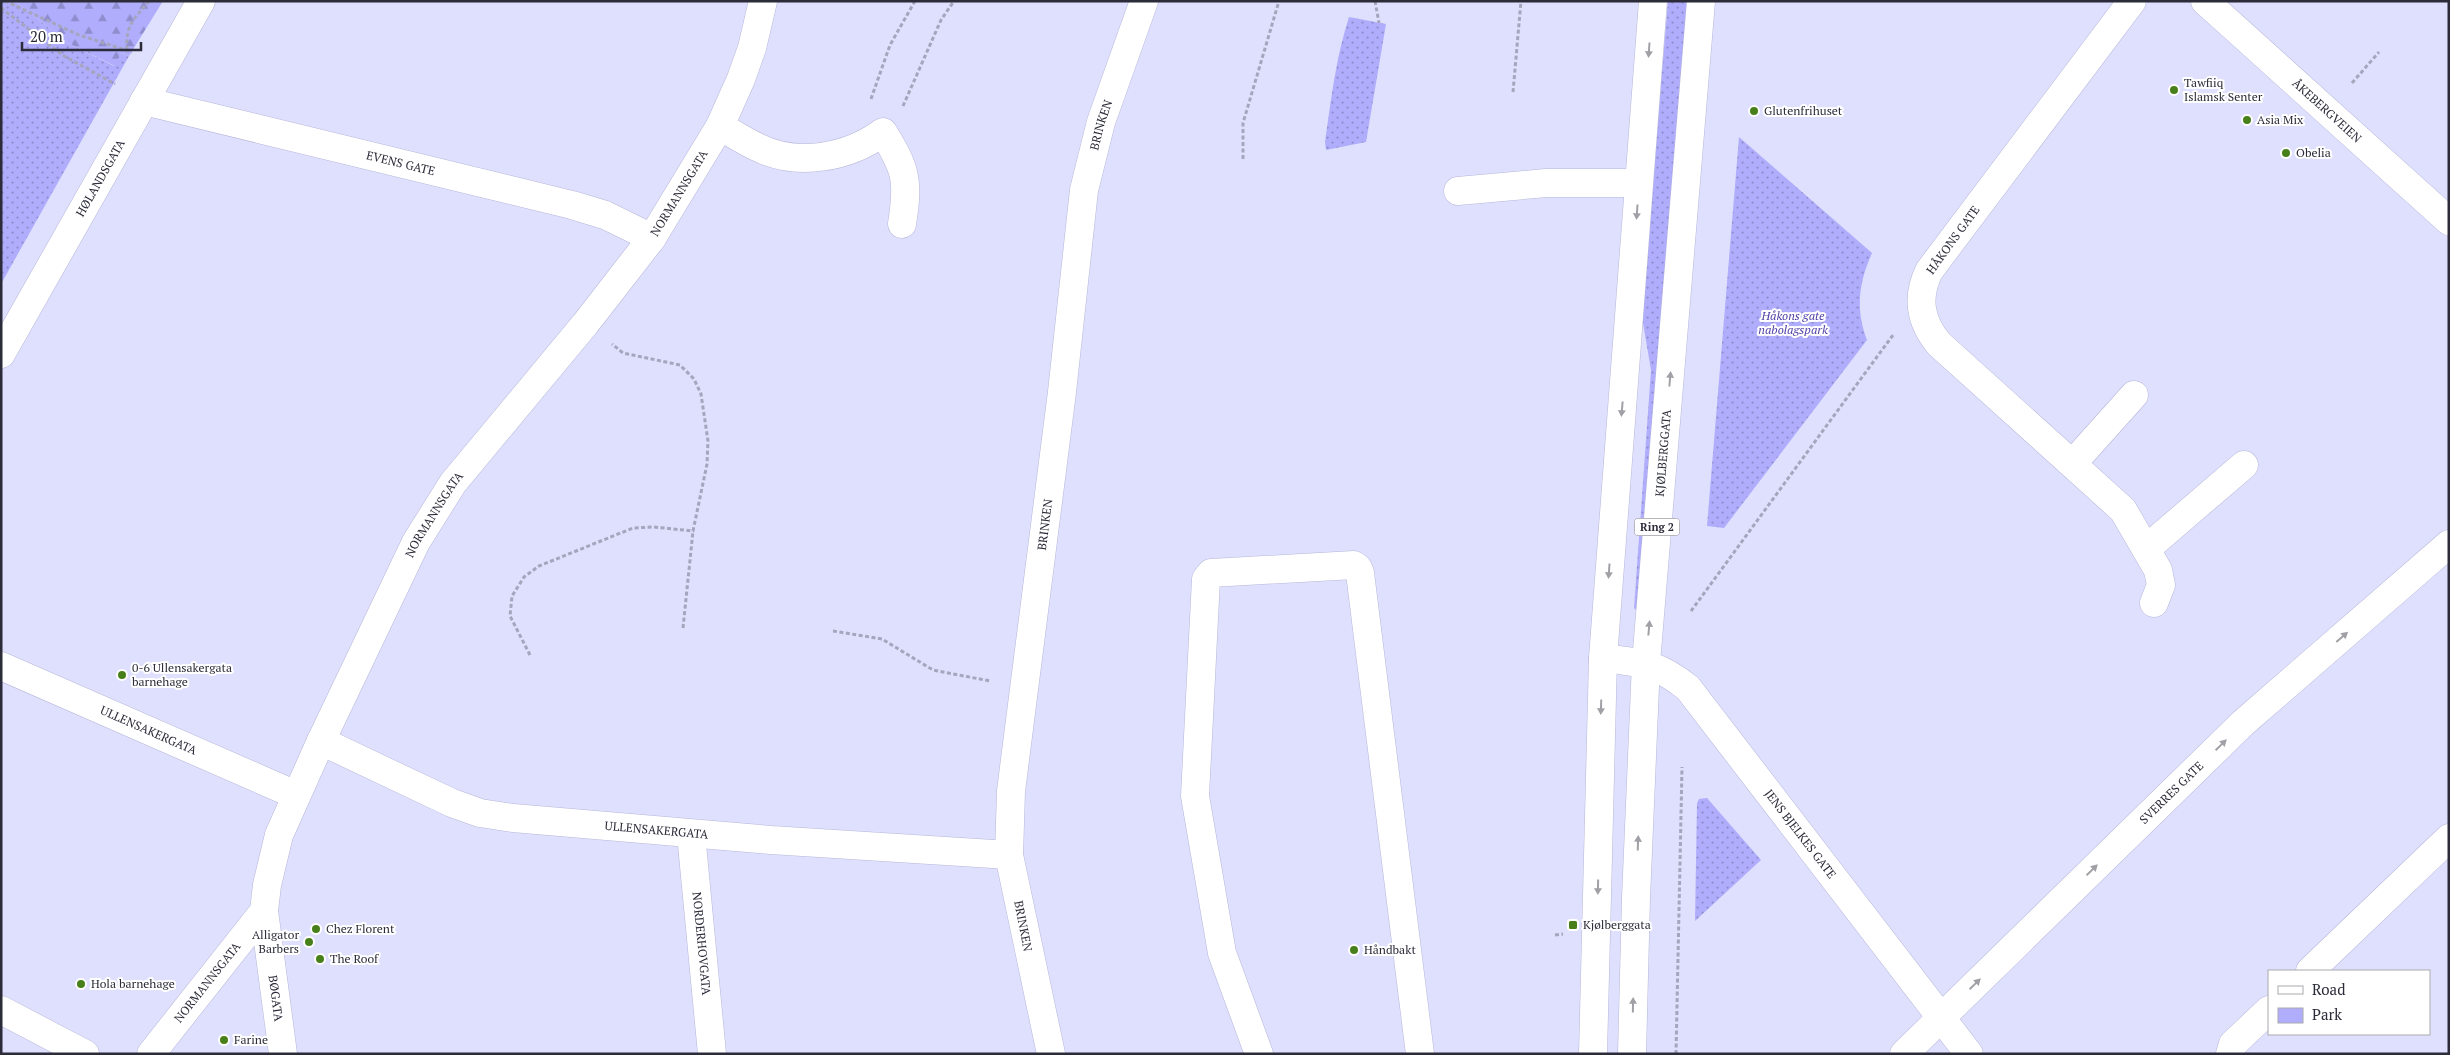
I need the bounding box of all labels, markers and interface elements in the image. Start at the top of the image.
scale bar [22,20,141,52]
text: 20 m [30,26,63,46]
one-way arrow [1645,42,1653,58]
place label: Tawfiiq Islamsk Senter [2184,75,2263,104]
street label: ÅKEBERGVEIEN [2289,75,2365,146]
marker: Tawfiiq Islamsk Senter [2168,84,2180,96]
street label: BRINKEN [1086,98,1115,152]
place label: Glutenfrihuset [1764,103,1843,118]
marker: Glutenfrihuset [1748,105,1760,117]
place label: Asia Mix [2257,112,2304,127]
marker: Asia Mix [2241,114,2253,126]
street label: HØLANDSGATA [72,136,128,219]
place label: Obelia [2296,145,2331,160]
street label: NORMANNSGATA [647,146,711,239]
street label: EVENS GATE [365,147,437,178]
marker: Obelia [2280,147,2292,159]
street label: HÅKONS GATE [1923,202,1983,277]
one-way arrow [1632,204,1640,220]
park label: Håkons gate nabolagspark [1758,308,1828,337]
one-way arrow [1666,370,1674,386]
one-way arrow [1618,401,1626,417]
street label: KJØLBERGGATA [1652,408,1674,497]
street label: NORMANNSGATA [402,468,467,560]
street label: BRINKEN [1034,498,1055,551]
road number: Ring 2 [1634,518,1680,536]
one-way arrow [1604,563,1612,579]
one-way arrow [1646,620,1654,636]
one-way arrow [2336,631,2348,643]
place label: 0-6 Ullensakergata barnehage [132,660,232,689]
marker: 0-6 Ullensakergata barnehage [116,669,128,681]
one-way arrow [1597,699,1605,715]
street label: ULLENSAKERGATA [98,702,200,758]
one-way arrow [2215,739,2227,751]
street label: SVERRES GATE [2136,758,2206,827]
street label: JENS BJELKES GATE [1762,786,1839,881]
street label: ULLENSAKERGATA [604,818,710,842]
one-way arrow [1634,834,1642,850]
one-way arrow [2086,865,2098,877]
one-way arrow [1593,879,1601,895]
street label: NORDERHOVGATA [690,891,714,996]
street label: BRINKEN [1011,899,1036,953]
place label: Kjølberggata [1583,917,1651,932]
marker: Kjølberggata [1567,919,1579,931]
place label: Chez Florent [326,921,395,936]
marker: Chez Florent [310,923,322,935]
place label: Alligator Barbers [252,927,299,956]
marker: Alligator Barbers [303,936,315,948]
street label: NORMANNSGATA [171,939,244,1025]
place label: Håndbakt [1364,942,1416,957]
marker: Håndbakt [1348,944,1360,956]
place label: The Roof [330,951,379,966]
marker: The Roof [314,953,326,965]
legend [2268,970,2430,1035]
street label: BØGATA [266,974,287,1023]
place label: Hola barnehage [91,976,175,991]
marker: Hola barnehage [75,978,87,990]
one-way arrow [1969,978,1981,990]
text: Road [2312,979,2345,999]
one-way arrow [1630,997,1638,1013]
text: Park [2312,1004,2342,1024]
place label: Farine [234,1032,268,1047]
marker: Farine [218,1034,230,1046]

